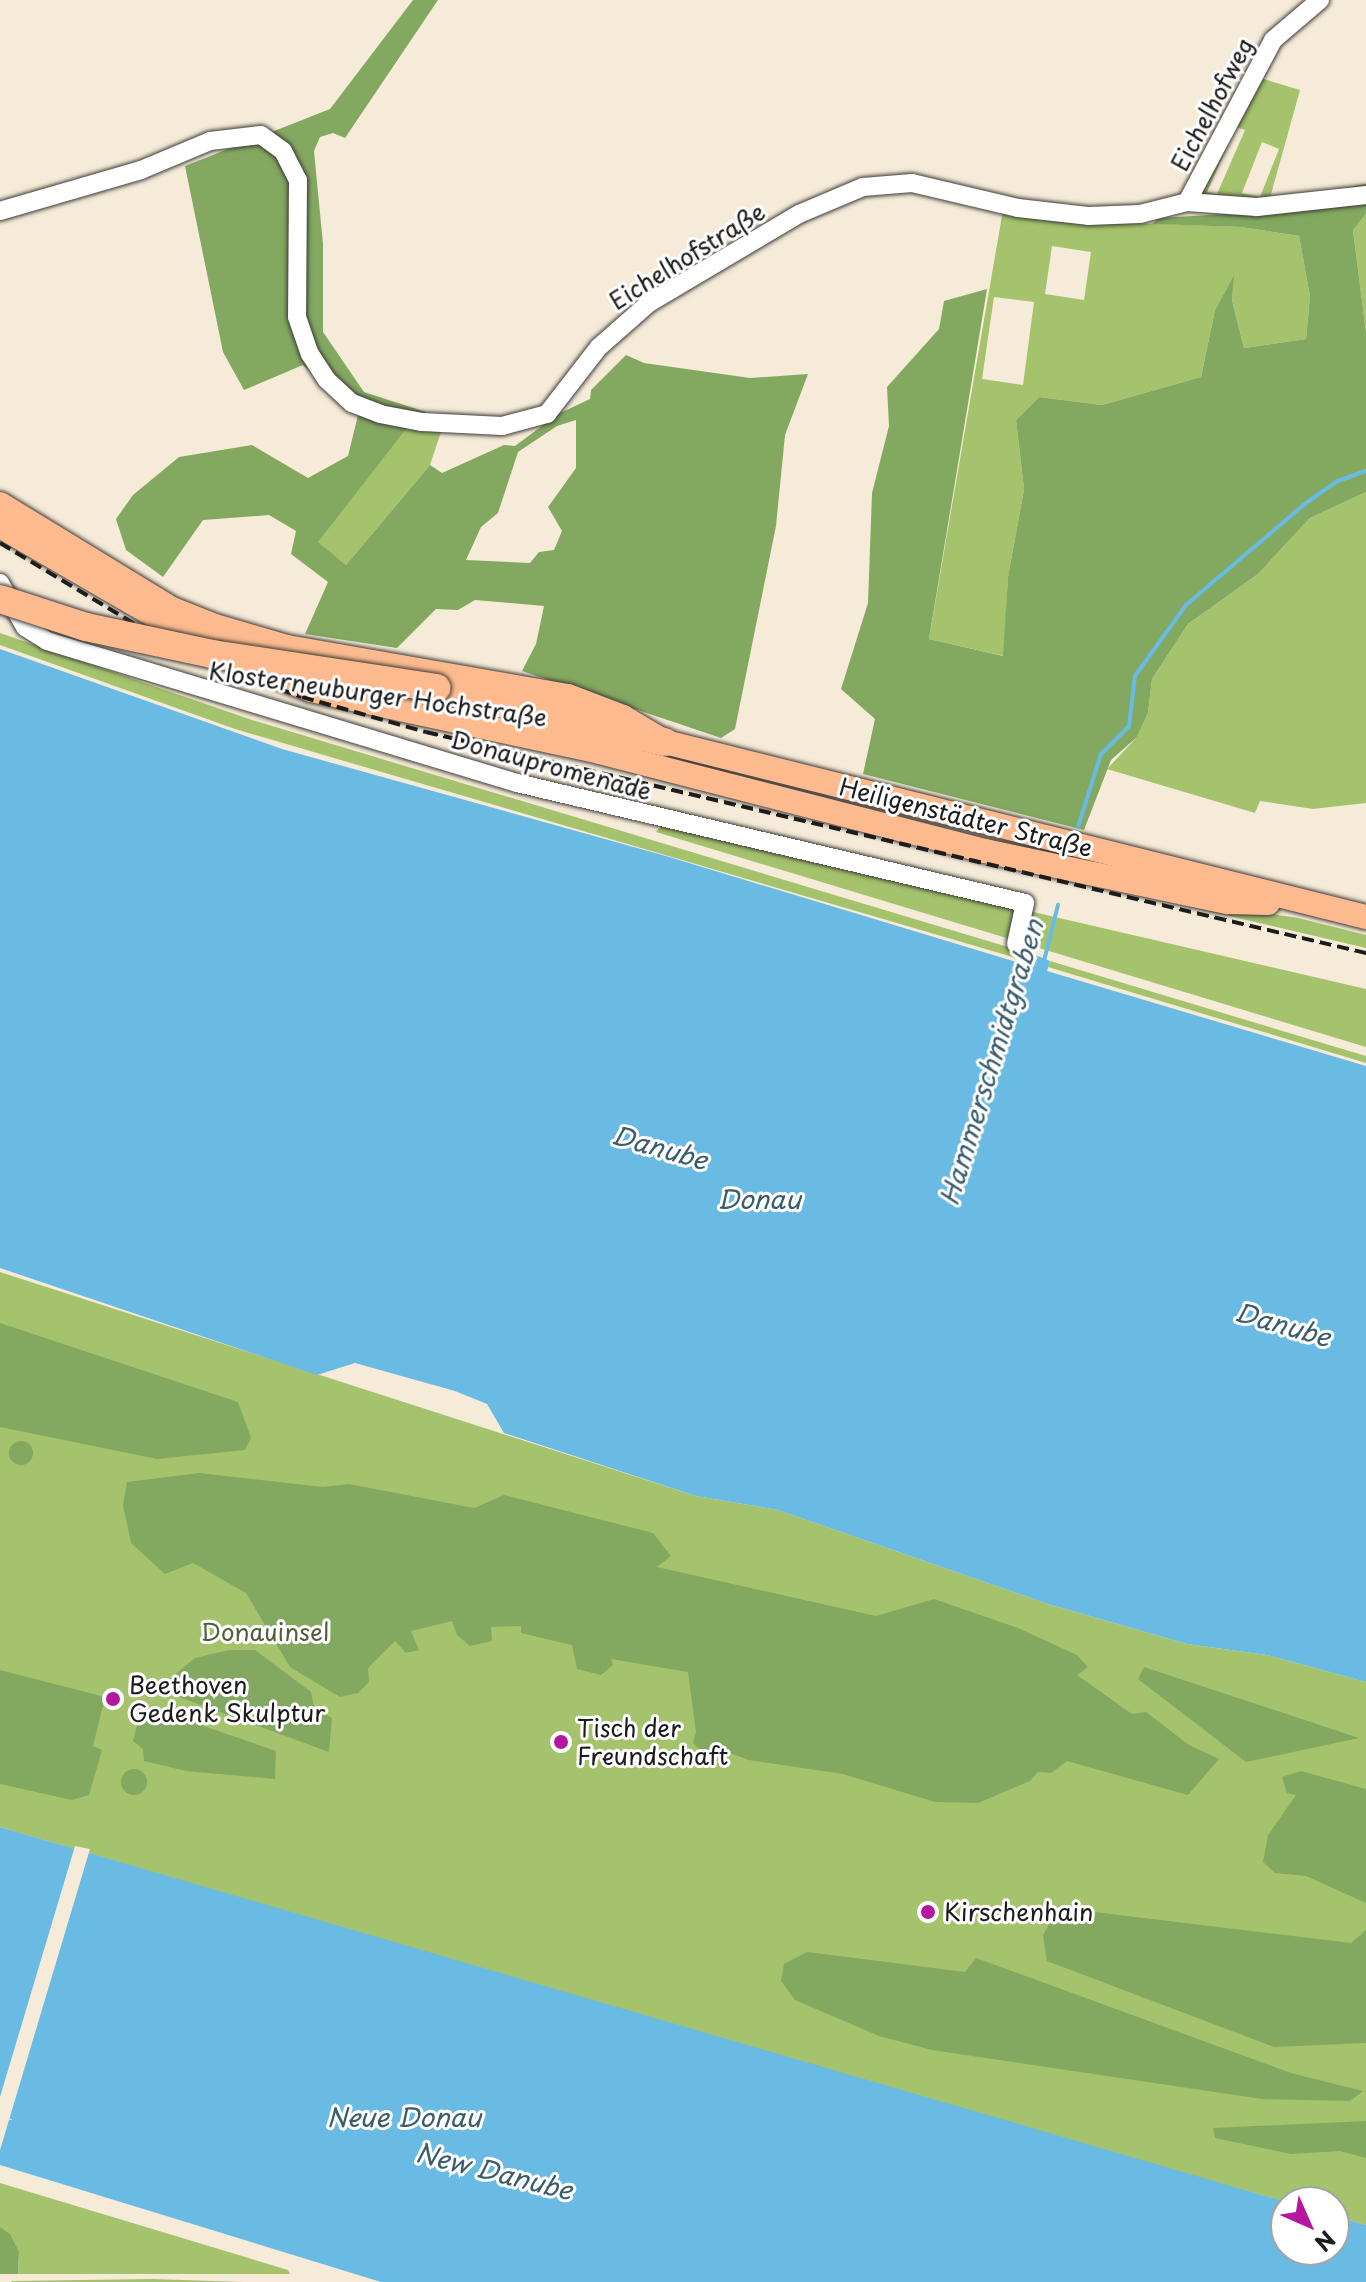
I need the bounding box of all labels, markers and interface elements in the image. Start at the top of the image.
street label: Eichelhofweg [1165,32,1259,176]
street label: Eichelhofstraße [604,197,770,315]
street label: Klosterneuburger Hochstraße [207,656,549,732]
street label: Donaupromenade [448,724,654,806]
street label: Heiligenstädter Straße [836,771,1096,863]
water label: Hammerschmidtgraben [933,916,1049,1208]
water label: Danube [609,1118,711,1176]
water label: Donau [717,1183,801,1215]
water label: Danube [1232,1295,1334,1353]
park label: Donauinsel [201,1618,329,1646]
place label: Beethoven Gedenk Skulptur [129,1671,324,1727]
marker: Beethoven Gedenk Skulptur [104,1690,122,1708]
place label: Tisch der Freundschaft [577,1714,728,1770]
marker: Tisch der Freundschaft [552,1733,570,1751]
place label: Kirschenhain [944,1898,1093,1926]
marker: Kirschenhain [919,1903,937,1921]
water label: Neue Donau [327,2101,481,2133]
water label: New Danube [412,2136,576,2206]
north arrow [1270,2186,1350,2266]
text: N [1308,2224,1344,2260]

